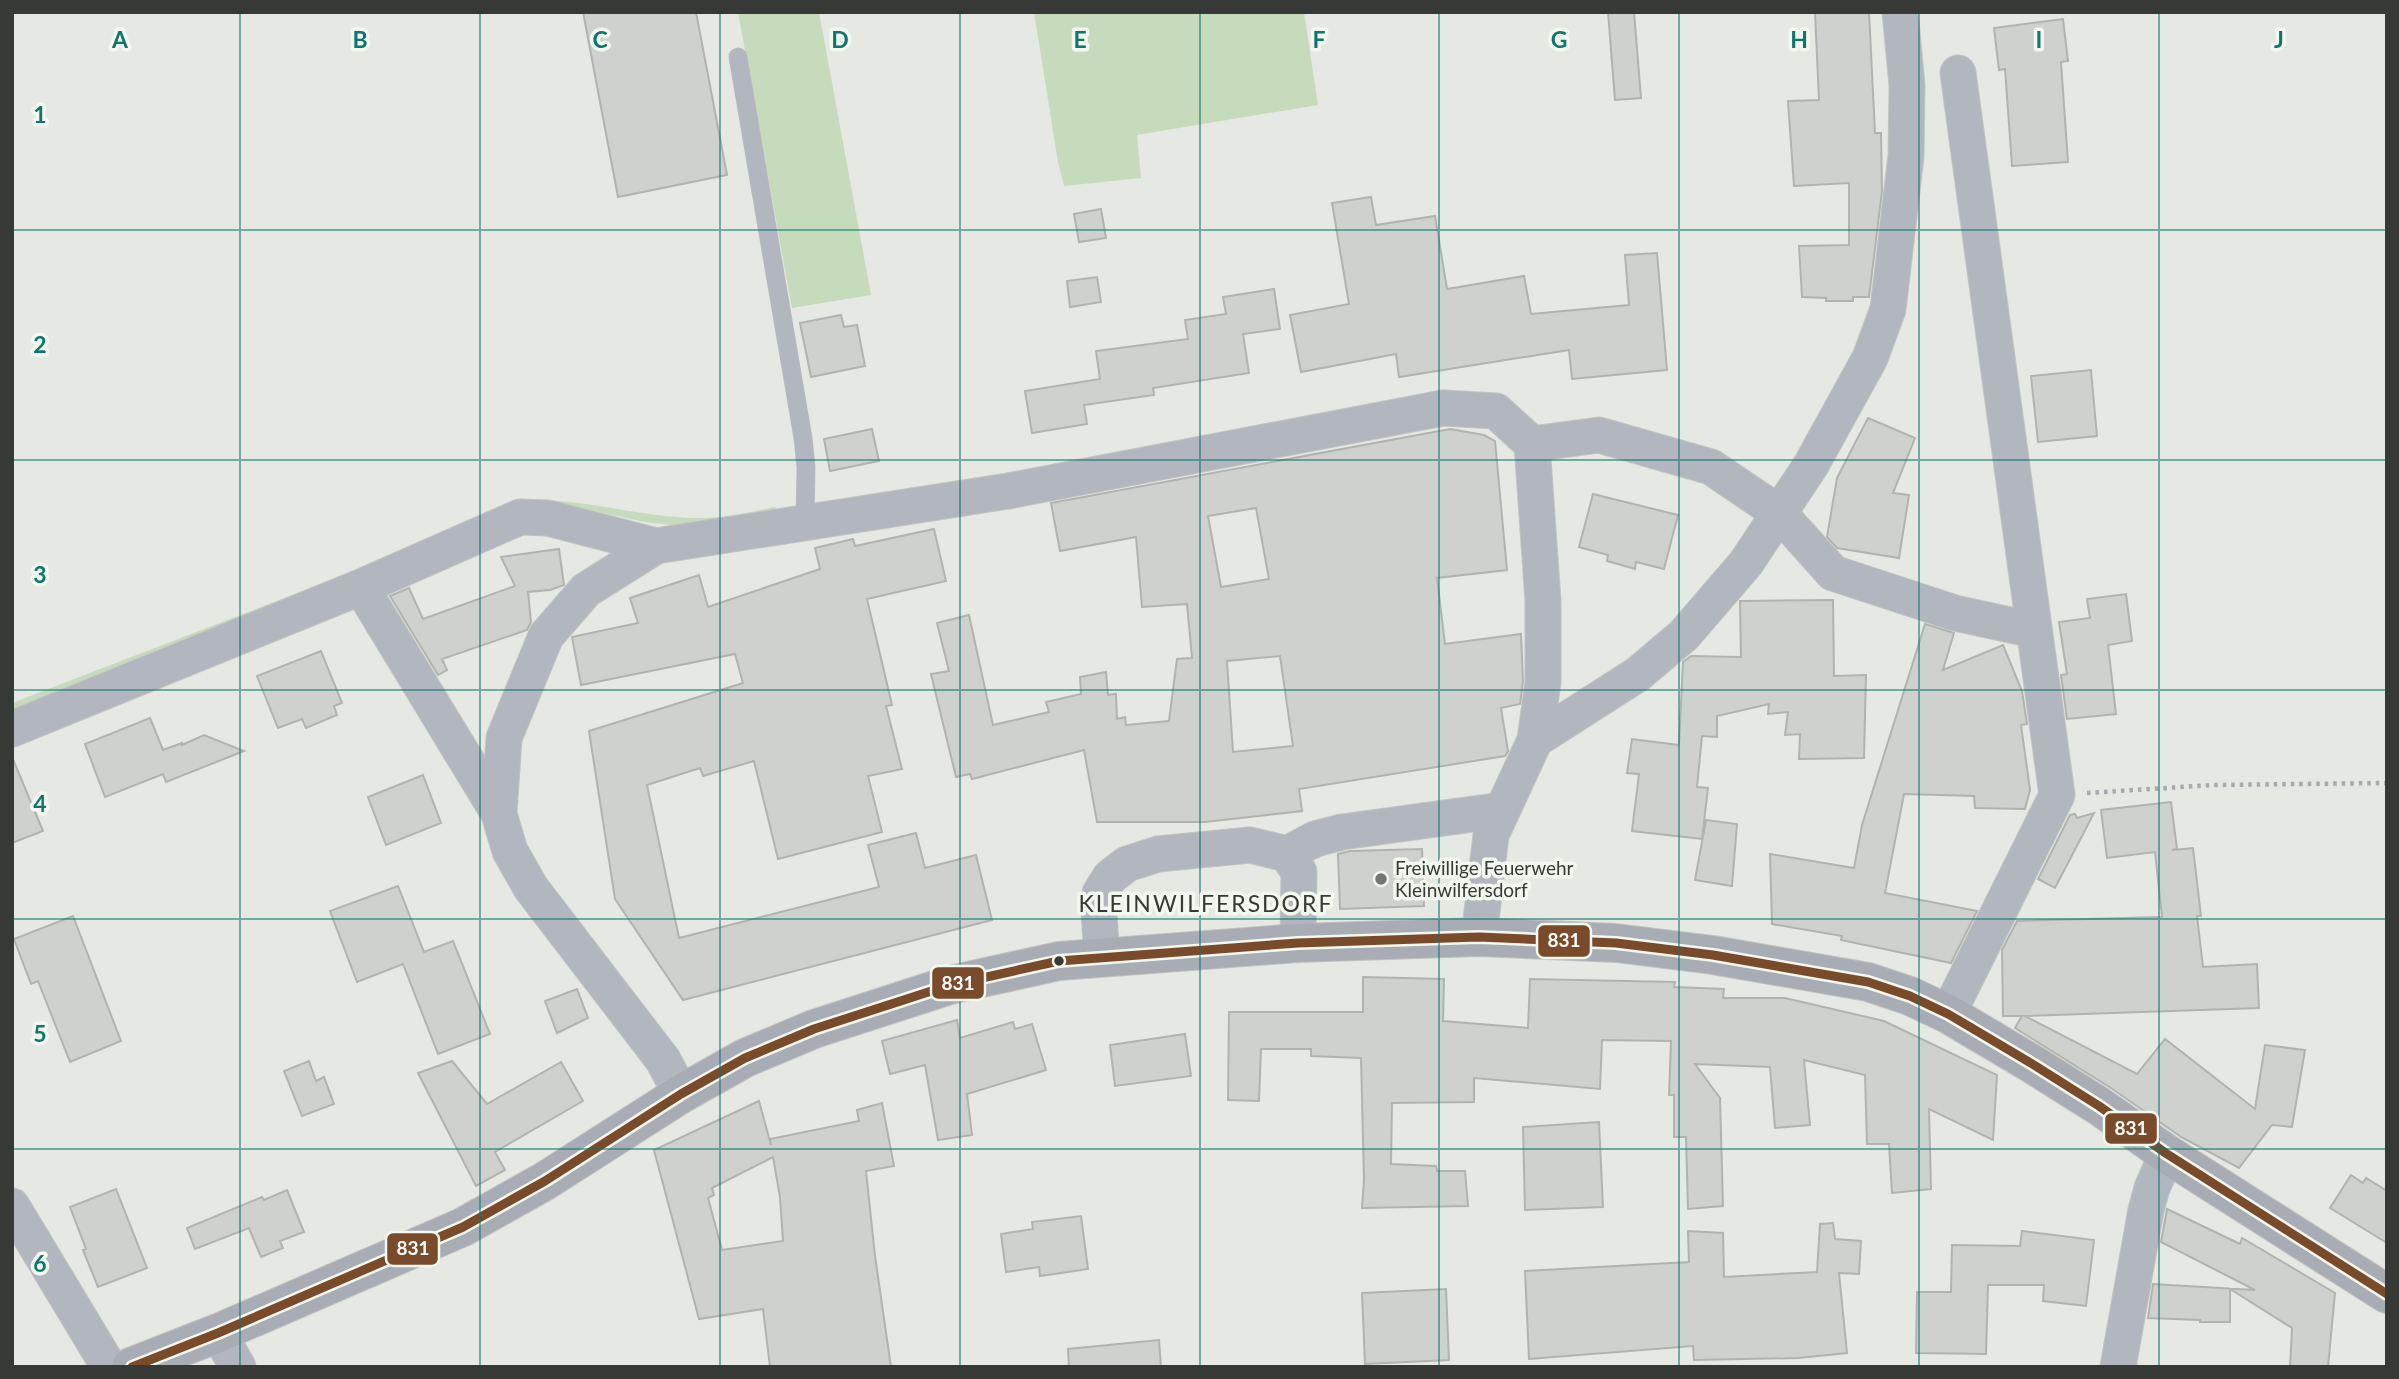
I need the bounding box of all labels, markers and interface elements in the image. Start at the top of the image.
text: A [111,25,129,53]
text: B [352,25,368,53]
text: C [592,25,608,53]
text: D [831,25,849,53]
text: E [1073,25,1087,53]
text: F [1312,25,1326,53]
text: G [1551,25,1567,53]
text: H [1790,25,1808,53]
text: I [2036,25,2042,53]
text: J [2274,25,2284,53]
text: 1 [33,100,47,128]
text: 2 [33,330,47,358]
text: 3 [33,560,47,588]
text: 4 [33,789,47,817]
place label: Freiwillige Feuerwehr Kleinwilfersdorf [1395,856,1574,901]
marker: Freiwillige Feuerwehr Kleinwilfersdorf [1373,871,1389,887]
district label: KLEINWILFERSDORF [1079,889,1333,917]
line badge: 831 [1537,924,1591,958]
text: 831 [1547,928,1581,951]
unlabelled marker [1052,954,1066,968]
line badge: 831 [931,966,985,1000]
text: 831 [941,971,975,994]
text: 5 [33,1019,47,1047]
line badge: 831 [2104,1112,2158,1145]
text: 831 [2114,1116,2148,1139]
line badge: 831 [386,1232,439,1266]
text: 831 [396,1236,430,1259]
text: 6 [33,1249,47,1277]

